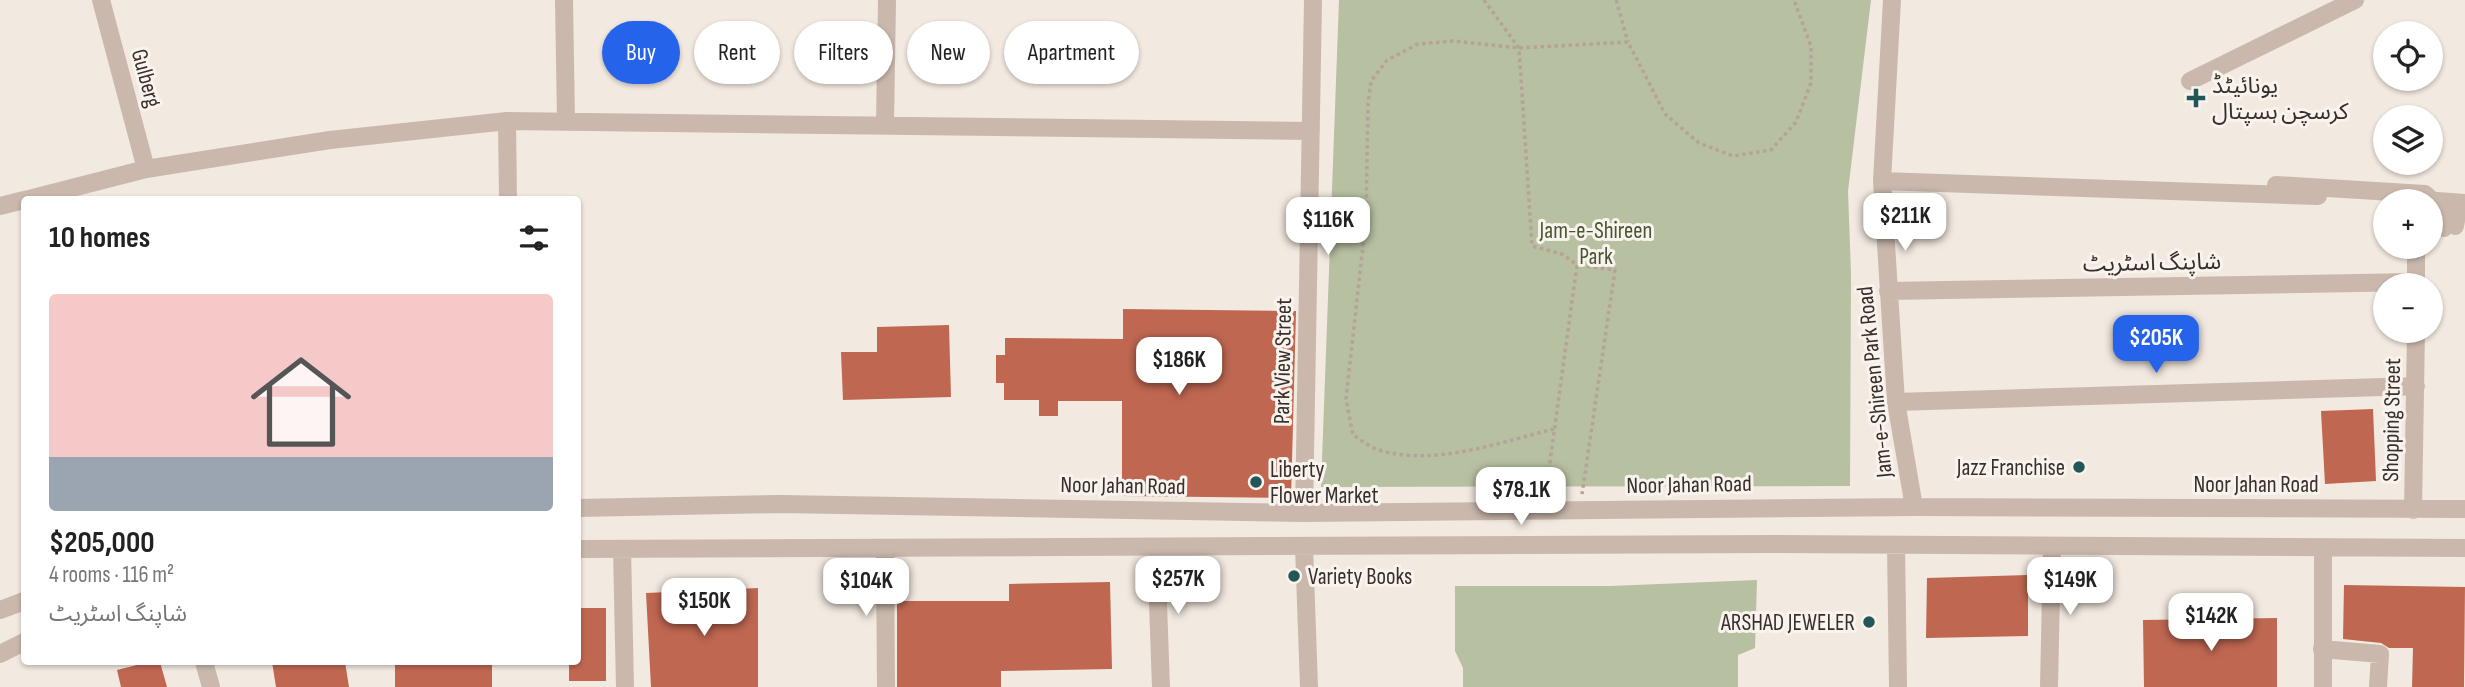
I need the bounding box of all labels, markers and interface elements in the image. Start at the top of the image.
chip: Buy [602,21,680,84]
chip: Rent [694,21,780,84]
chip: Filters [794,21,893,84]
chip: New [907,21,990,84]
chip: Apartment [1004,21,1139,84]
map controls [2373,21,2443,343]
button: locate [2373,21,2443,91]
street label: Gulberg [125,46,167,111]
place label: یونائیٹڈ کرسچن ہسپتال [2212,72,2349,126]
marker: یونائیٹڈ کرسچن ہسپتال [2186,88,2206,108]
button: layers [2373,105,2443,175]
button: + [2373,189,2443,259]
pin: $211K [1856,194,1954,253]
pin: $116K [1279,198,1377,257]
text: $211K [1879,202,1931,230]
text: $116K [1302,206,1354,234]
park label: Jam-e-Shireen Park [1539,217,1652,271]
icon: filters [515,219,553,257]
text: 10 homes [49,220,150,256]
street label: شاپنگ اسٹریٹ [2083,248,2221,278]
button: − [2373,273,2443,343]
street label: Jam-e-Shireen Park Road [1851,285,1899,480]
street label: Park View Street [1268,298,1298,424]
pin: $205K [2107,316,2205,375]
text: $205K [2129,324,2183,352]
pin: $186K [1130,338,1228,397]
icon: home [238,339,364,465]
text: $186K [1152,346,1206,374]
street label: Shopping Street [2377,358,2407,482]
place label: Jazz Franchise [1956,454,2065,482]
place label: Liberty Flower Market [1270,456,1379,510]
marker: Jazz Franchise [2071,459,2087,475]
pin: $78.1K [1464,468,1578,527]
street label: Noor Jahan Road [1626,470,1752,500]
street label: Noor Jahan Road [1060,471,1186,501]
street label: Noor Jahan Road [2193,471,2319,499]
marker: Liberty Flower Market [1248,474,1264,490]
text: $78.1K [1492,476,1550,504]
text: $205,000 [49,525,154,561]
pin: $257K [1129,556,1227,616]
pin: $104K [817,558,915,618]
pin: $149K [2021,558,2119,617]
text: 4 rooms · 116 m² [49,561,174,589]
place label: Variety Books [1308,563,1412,591]
text: $257K [1151,565,1205,593]
text: $149K [2043,566,2097,594]
text: $104K [839,567,893,595]
marker: Variety Books [1286,568,1302,584]
pin: $150K [655,578,753,638]
text: $150K [677,587,731,615]
pin: $142K [2162,594,2260,653]
text: شاپنگ اسٹریٹ [49,600,187,628]
text: $142K [2184,602,2238,630]
place label: ARSHAD JEWELER [1720,609,1855,637]
marker: ARSHAD JEWELER [1861,614,1877,630]

